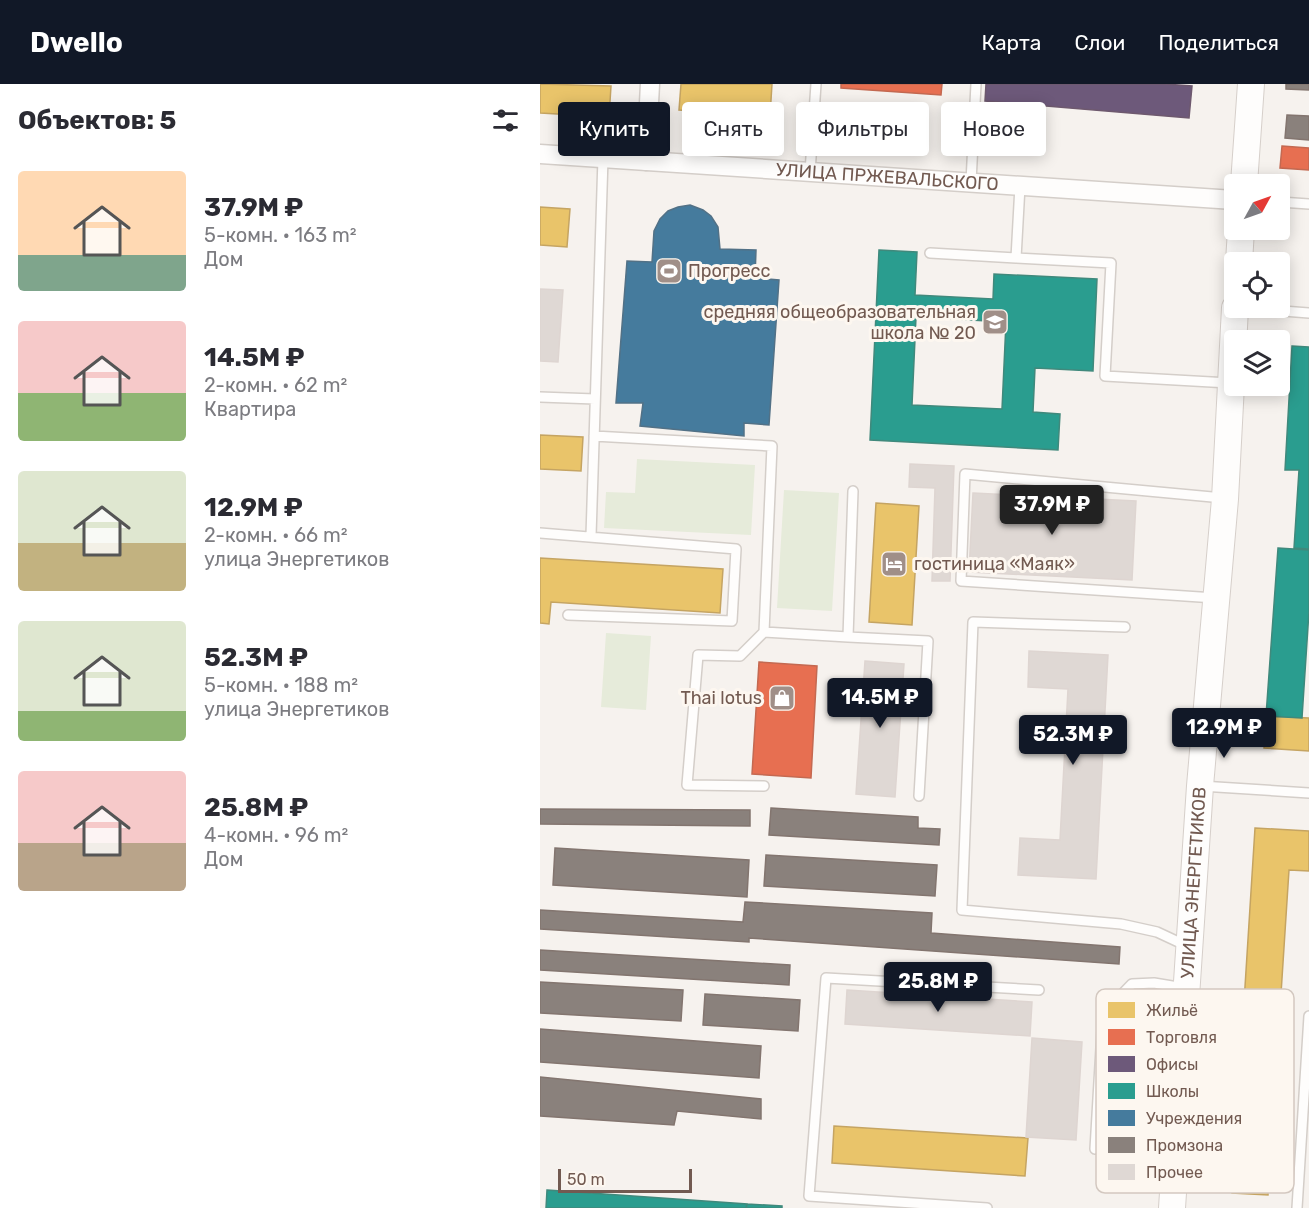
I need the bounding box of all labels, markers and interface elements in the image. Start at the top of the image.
text: Dwello [30,26,123,59]
text: Карта [981,30,1041,55]
text: Слои [1074,30,1125,55]
text: Поделиться [1158,30,1279,55]
chip: Купить [558,102,670,156]
chip: Снять [682,102,784,156]
chip: Фильтры [796,102,929,156]
chip: Новое [941,102,1046,156]
icon: filters [489,104,522,137]
text: Объектов: 5 [18,105,176,136]
street label: УЛИЦА ПРЖЕВАЛЬСКОГО [775,159,999,195]
north arrow [1224,174,1290,240]
map controls [1224,174,1290,396]
text: 37.9M ₽ [204,192,303,223]
icon: home [66,195,138,267]
text: 5-комн. · 163 m² [204,223,357,247]
text: Дом [204,247,243,271]
button: locate [1224,252,1290,318]
sports icon: Прогресс [654,256,684,286]
place label: Прогресс [688,260,770,282]
place label: средняя общеобразовательная школа № 20 [704,301,976,344]
school or university icon: средняя общеобразовательная школа № 20 [980,307,1010,337]
button: layers [1224,330,1290,396]
text: 14.5M ₽ [204,342,305,373]
icon: home [66,345,138,417]
text: 2-комн. · 62 m² [204,373,347,397]
text: Квартира [204,397,296,421]
pin: 37.9M ₽ [997,485,1107,536]
text: 12.9M ₽ [204,492,303,523]
text: 37.9M ₽ [1014,492,1090,516]
icon: home [66,495,138,567]
text: 2-комн. · 66 m² [204,523,348,547]
text: улица Энергетиков [204,547,390,571]
hotel icon: гостиница «Маяк» [879,549,909,579]
place label: гостиница «Маяк» [914,553,1075,575]
text: 52.3M ₽ [204,642,308,673]
icon: home [66,645,138,717]
text: 5-комн. · 188 m² [204,673,358,697]
pin: 14.5M ₽ [825,678,935,729]
shop icon: Thai lotus [767,683,797,713]
text: 14.5M ₽ [841,685,919,709]
place label: Thai lotus [681,687,762,709]
text: улица Энергетиков [204,697,390,721]
pin: 12.9M ₽ [1169,708,1279,759]
pin: 52.3M ₽ [1018,715,1128,766]
text: 12.9M ₽ [1186,715,1262,739]
text: 52.3M ₽ [1033,722,1113,746]
street label: УЛИЦА ЭНЕРГЕТИКОВ [1176,786,1211,979]
text: 25.8M ₽ [204,792,308,823]
icon: home [66,795,138,867]
text: 4-комн. · 96 m² [204,823,348,847]
text: Дом [204,847,243,871]
pin: 25.8M ₽ [883,962,993,1013]
text: 25.8M ₽ [898,969,978,993]
legend [1096,989,1294,1193]
text: Жильё [1146,1001,1198,1020]
text: Торговля [1146,1028,1217,1047]
text: Офисы [1146,1055,1198,1074]
text: Школы [1146,1082,1199,1101]
text: Учреждения [1146,1109,1242,1128]
text: Промзона [1146,1136,1223,1155]
text: Прочее [1146,1163,1203,1182]
scale bar [558,1166,692,1194]
text: 50 m [567,1170,605,1189]

